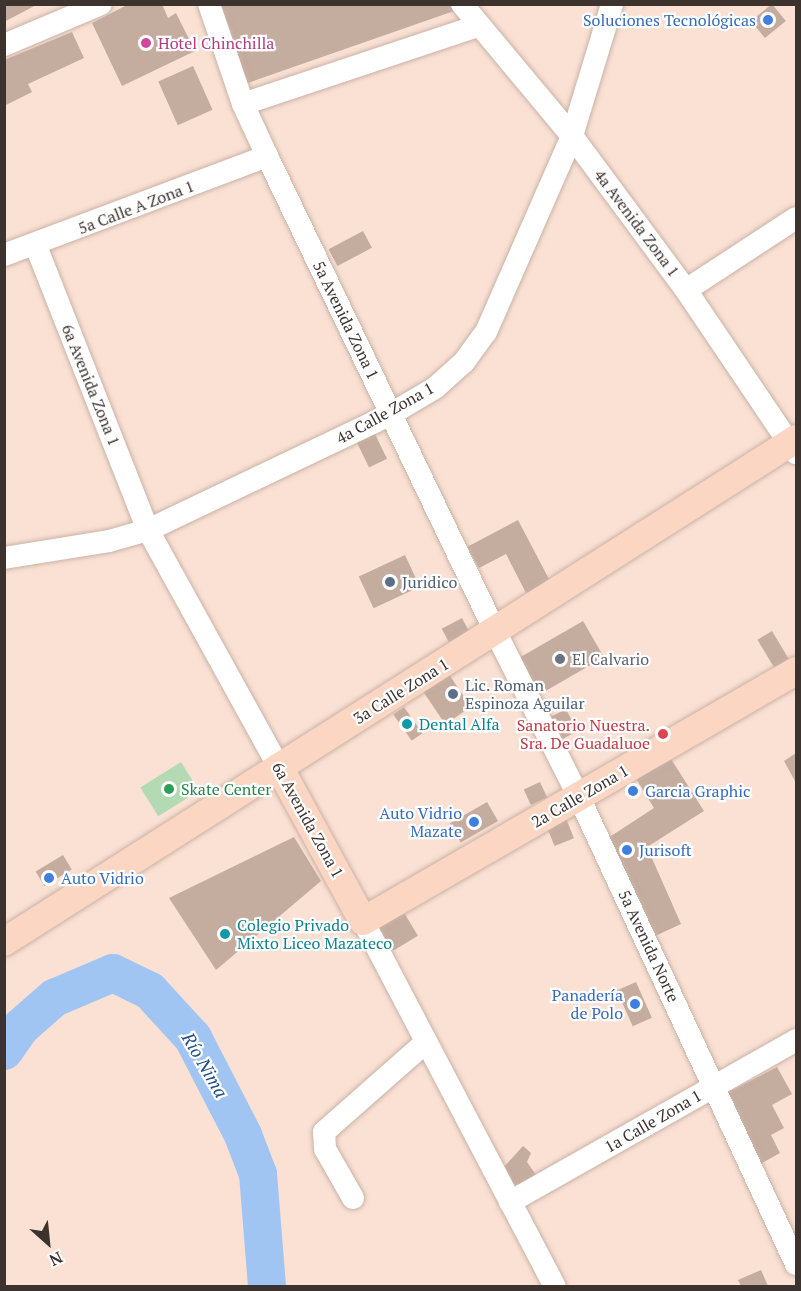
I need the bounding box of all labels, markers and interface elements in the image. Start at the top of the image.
place label: Soluciones Tecnológicas [583,10,756,30]
marker: Soluciones Tecnológicas [761,13,775,27]
place label: Hotel Chinchilla [158,33,274,53]
marker: Hotel Chinchilla [139,36,153,50]
street label: 4a Avenida Zona 1 [590,165,684,281]
street label: 5a Calle A Zona 1 [75,176,197,238]
street label: 5a Avenida Zona 1 [309,258,383,382]
street label: 6a Avenida Zona 1 [58,321,124,449]
street label: 4a Calle Zona 1 [333,378,437,448]
place label: Juridico [402,572,457,592]
marker: Juridico [383,575,397,589]
place label: El Calvario [572,649,649,669]
marker: El Calvario [553,652,567,666]
street label: 3a Calle Zona 1 [350,654,452,728]
place label: Lic. Roman Espinoza Aguilar [465,675,585,713]
marker: Lic. Roman Espinoza Aguilar [446,687,460,701]
place label: Dental Alfa [419,714,500,734]
place label: Sanatorio Nuestra. Sra. De Guadaluoe [517,715,650,753]
marker: Dental Alfa [400,717,414,731]
marker: Sanatorio Nuestra. Sra. De Guadaluoe [654,725,672,743]
street label: 6a Avenida Zona 1 [268,759,348,881]
street label: 2a Calle Zona 1 [528,761,632,831]
place label: Skate Center [181,779,271,799]
place label: Garcia Graphic [645,781,750,801]
marker: Skate Center [162,782,176,796]
marker: Garcia Graphic [626,784,640,798]
place label: Auto Vidrio Mazate [379,803,462,841]
marker: Auto Vidrio Mazate [467,815,481,829]
place label: Jurisoft [639,840,692,860]
marker: Jurisoft [620,843,634,857]
place label: Auto Vidrio [61,868,144,888]
marker: Auto Vidrio [42,871,56,885]
street label: 5a Avenida Norte [615,887,683,1005]
place label: Colegio Privado Mixto Liceo Mazateco [237,915,392,953]
marker: Colegio Privado Mixto Liceo Mazateco [218,927,232,941]
place label: Panadería de Polo [552,985,623,1023]
marker: Panadería de Polo [628,997,642,1011]
water label: Río Nima [178,1028,232,1102]
street label: 1a Calle Zona 1 [601,1086,705,1156]
north arrow [18,1213,78,1273]
text: N [46,1246,67,1272]

